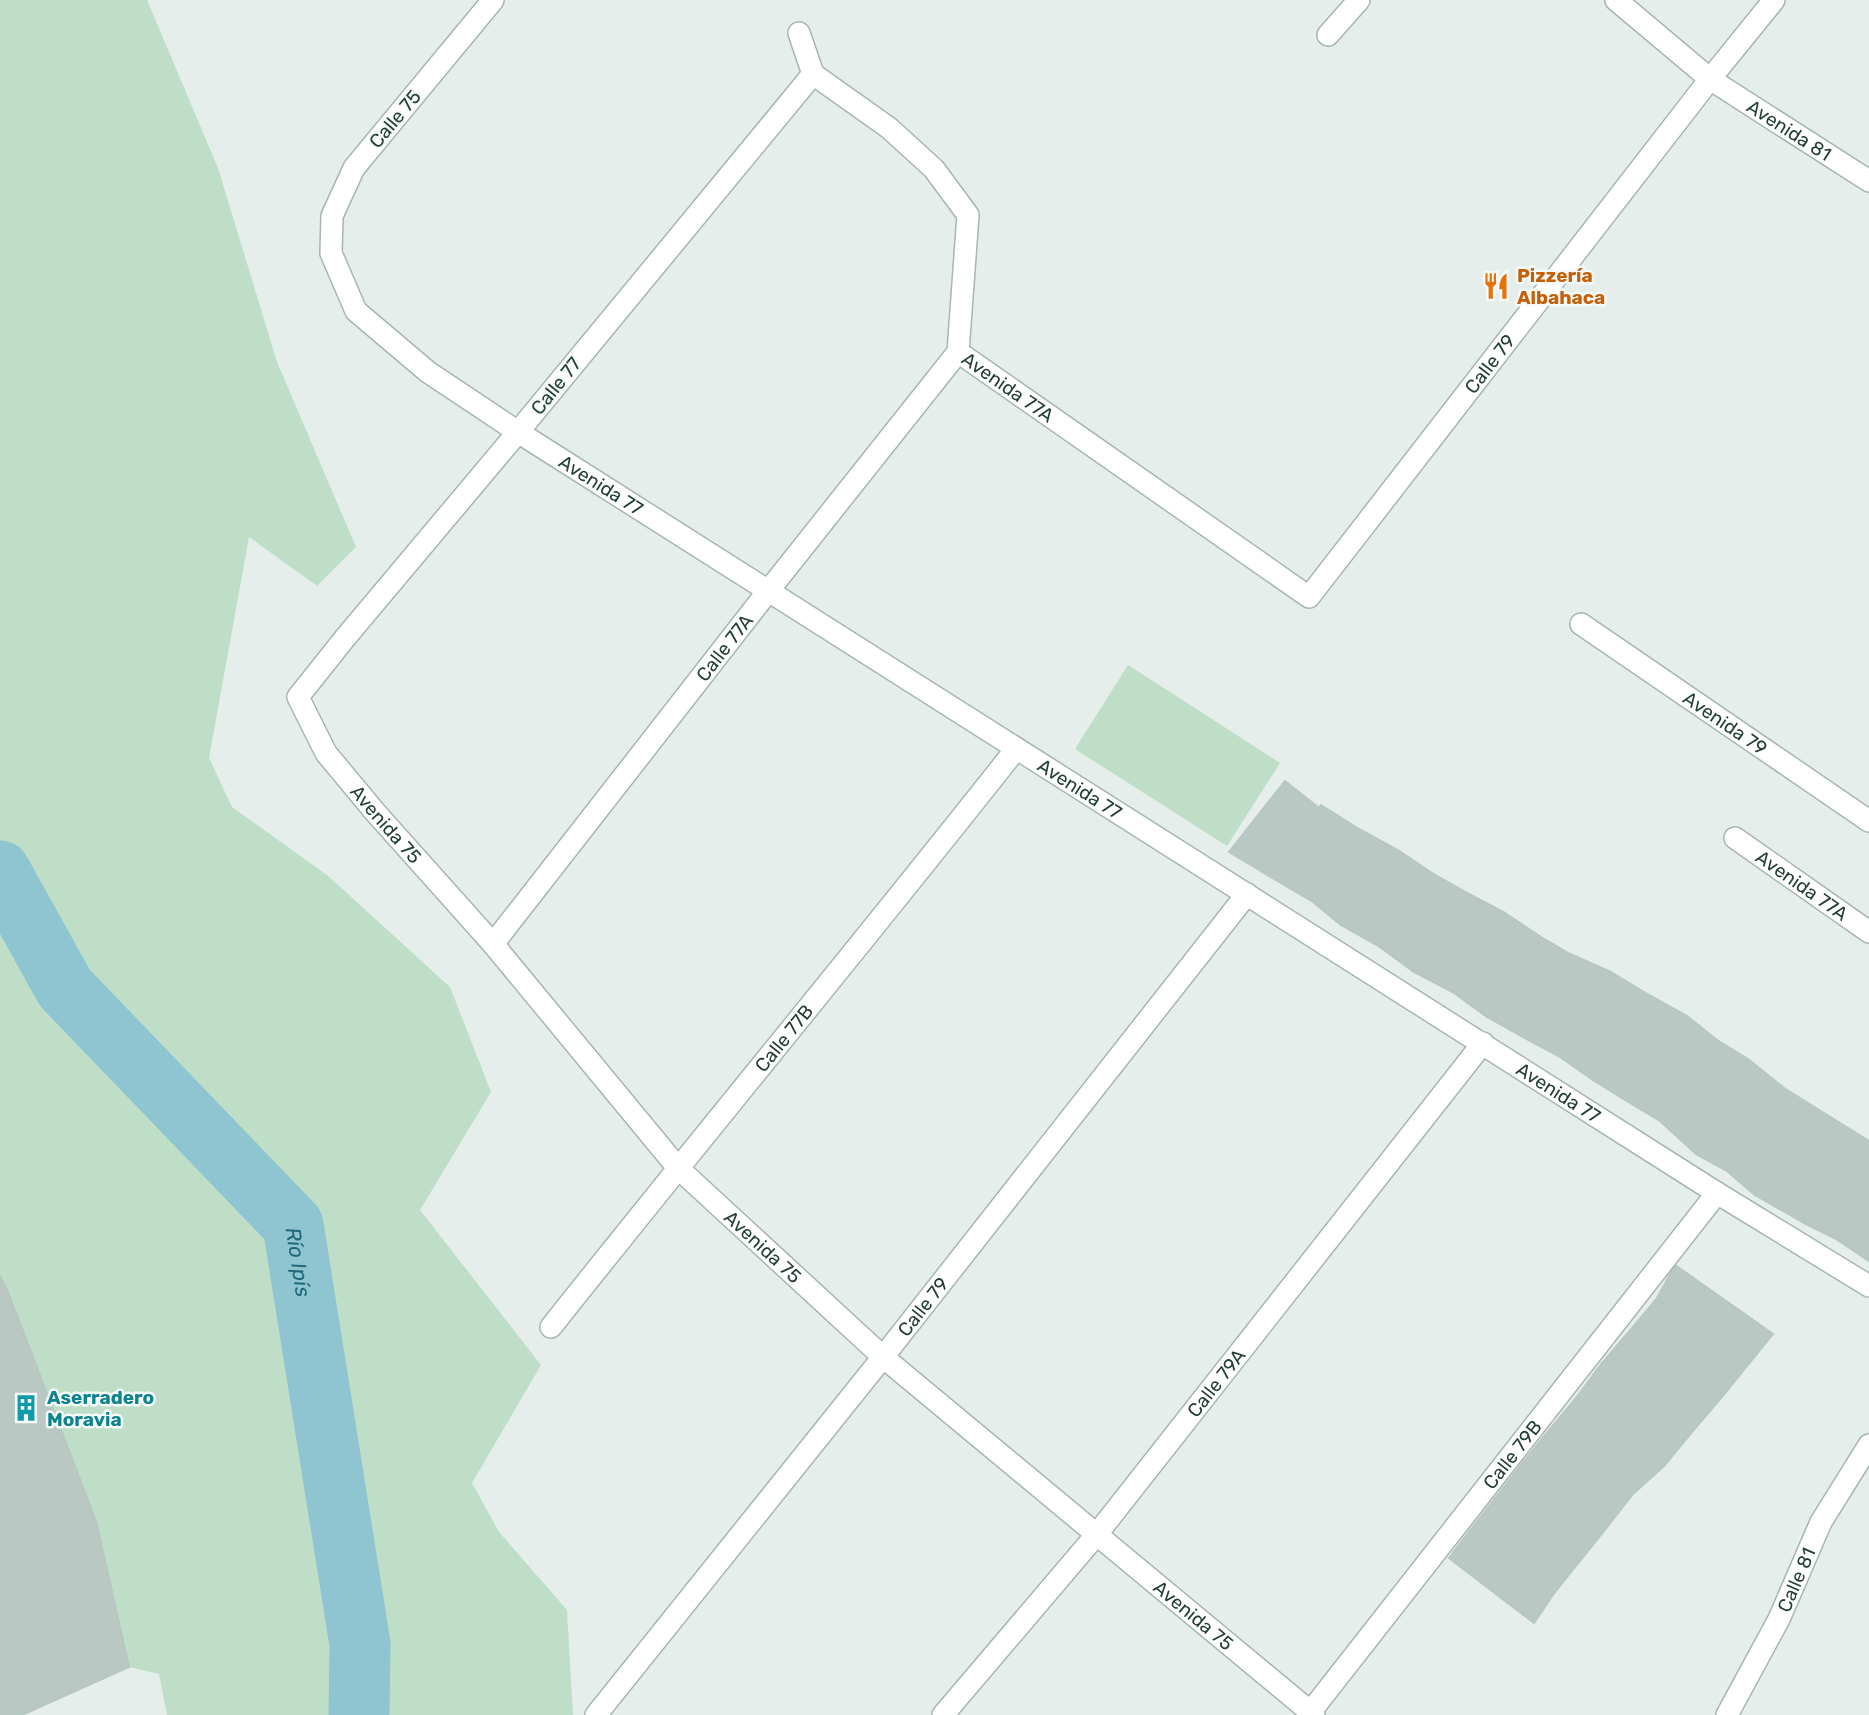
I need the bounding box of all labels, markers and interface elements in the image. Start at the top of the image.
street label: Calle 75 [364,85,426,153]
street label: Avenida 81 [1743,94,1836,165]
place label: Pizzería Albahaca [1517,264,1605,309]
restaurant icon: Pizzería Albahaca [1481,271,1511,301]
street label: Calle 79 [1459,330,1520,398]
street label: Avenida 77A [958,347,1059,427]
street label: Calle 77 [526,352,586,419]
street label: Avenida 77 [555,450,648,520]
street label: Calle 77A [691,609,758,686]
street label: Avenida 79 [1679,686,1772,760]
street label: Avenida 77 [1034,753,1126,824]
street label: Avenida 75 [346,780,427,868]
street label: Avenida 77A [1752,845,1853,925]
street label: Calle 77B [750,1000,818,1076]
street label: Avenida 77 [1512,1057,1605,1128]
street label: Avenida 75 [720,1205,806,1288]
water label: Río Ipís [281,1225,317,1299]
street label: Calle 79 [892,1272,953,1341]
street label: Calle 79A [1182,1344,1250,1422]
place label: Aserradero Moravia [47,1386,154,1431]
building icon: Aserradero Moravia [11,1393,41,1423]
street label: Calle 79B [1478,1415,1546,1494]
street label: Calle 81 [1772,1544,1820,1615]
street label: Avenida 75 [1149,1575,1238,1655]

